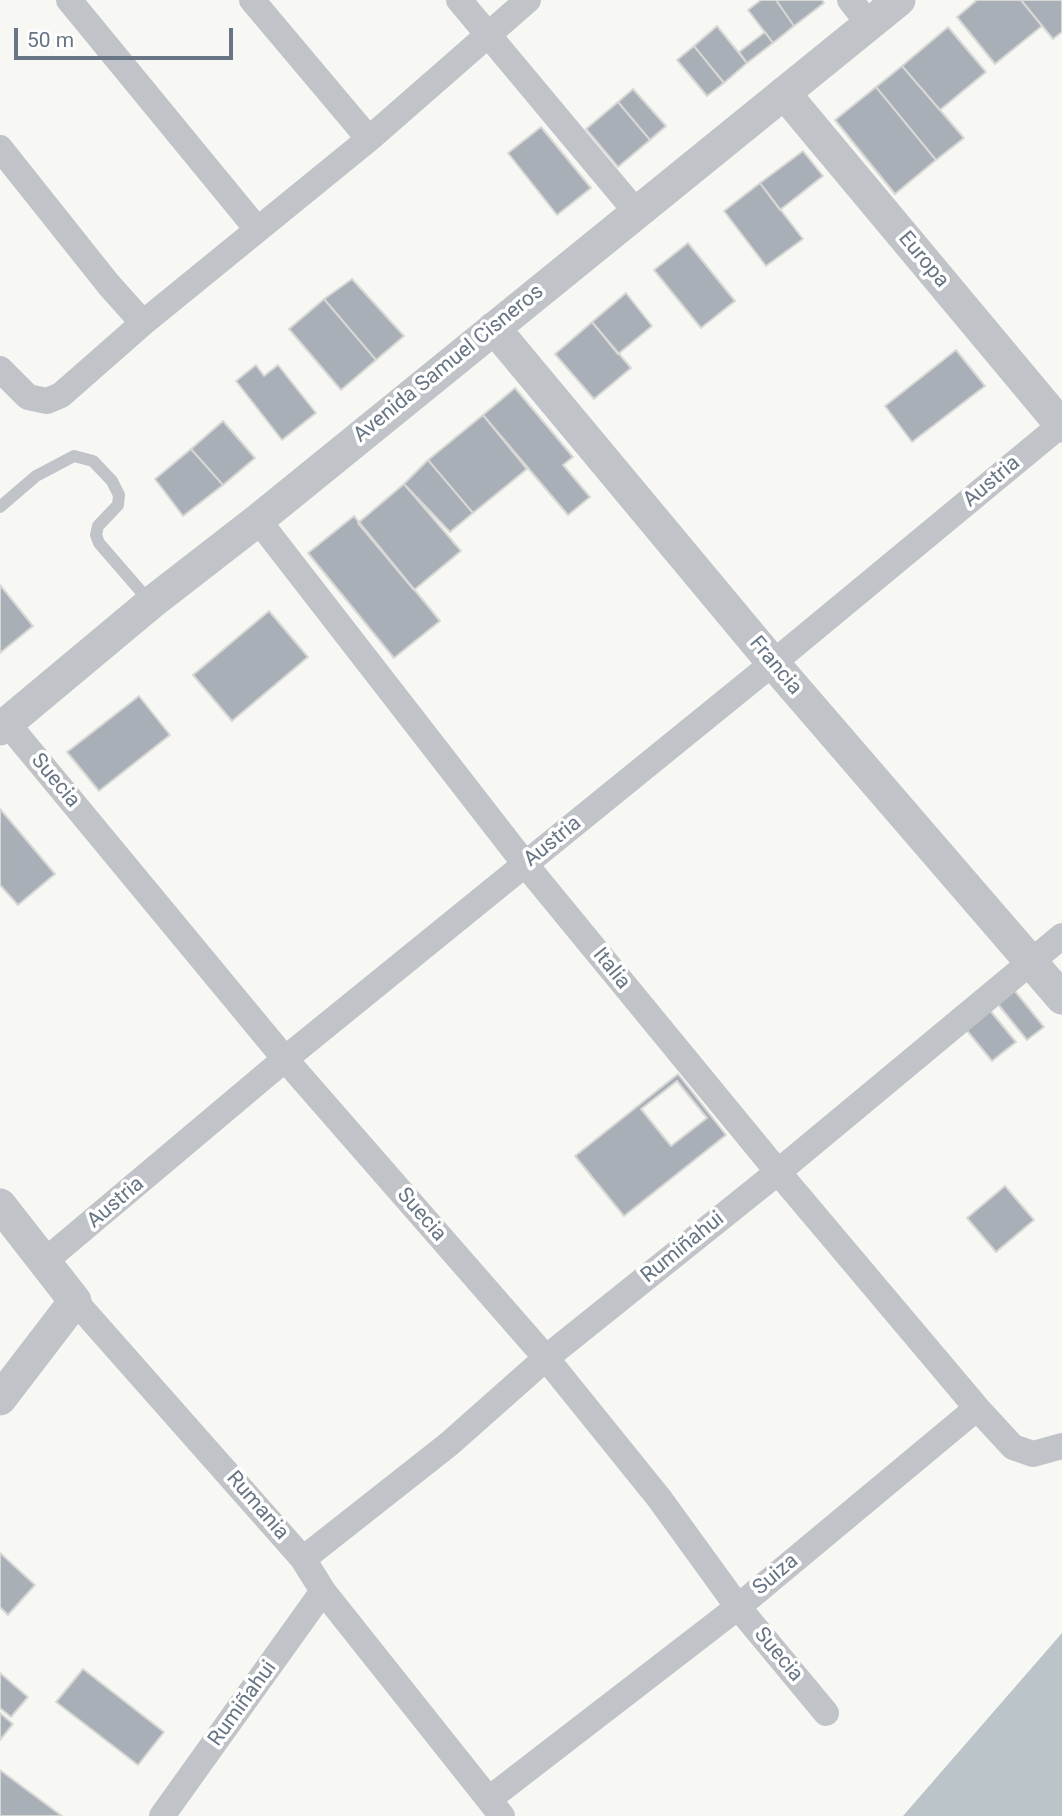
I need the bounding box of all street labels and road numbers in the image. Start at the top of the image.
street label: Europa [892,227,954,293]
street label: Avenida Samuel Cisneros [349,280,549,448]
street label: Austria [958,451,1026,513]
street label: Francia [743,632,807,700]
street label: Suecia [25,749,85,813]
street label: Austria [519,811,587,873]
street label: Italia [587,943,635,995]
street label: Austria [82,1172,150,1234]
street label: Suecia [391,1183,451,1247]
street label: Rumiñahui [636,1207,730,1289]
street label: Rumania [220,1467,294,1545]
street label: Suiza [748,1549,804,1601]
street label: Suecia [748,1623,808,1687]
street label: Rumiñahui [204,1656,282,1752]

